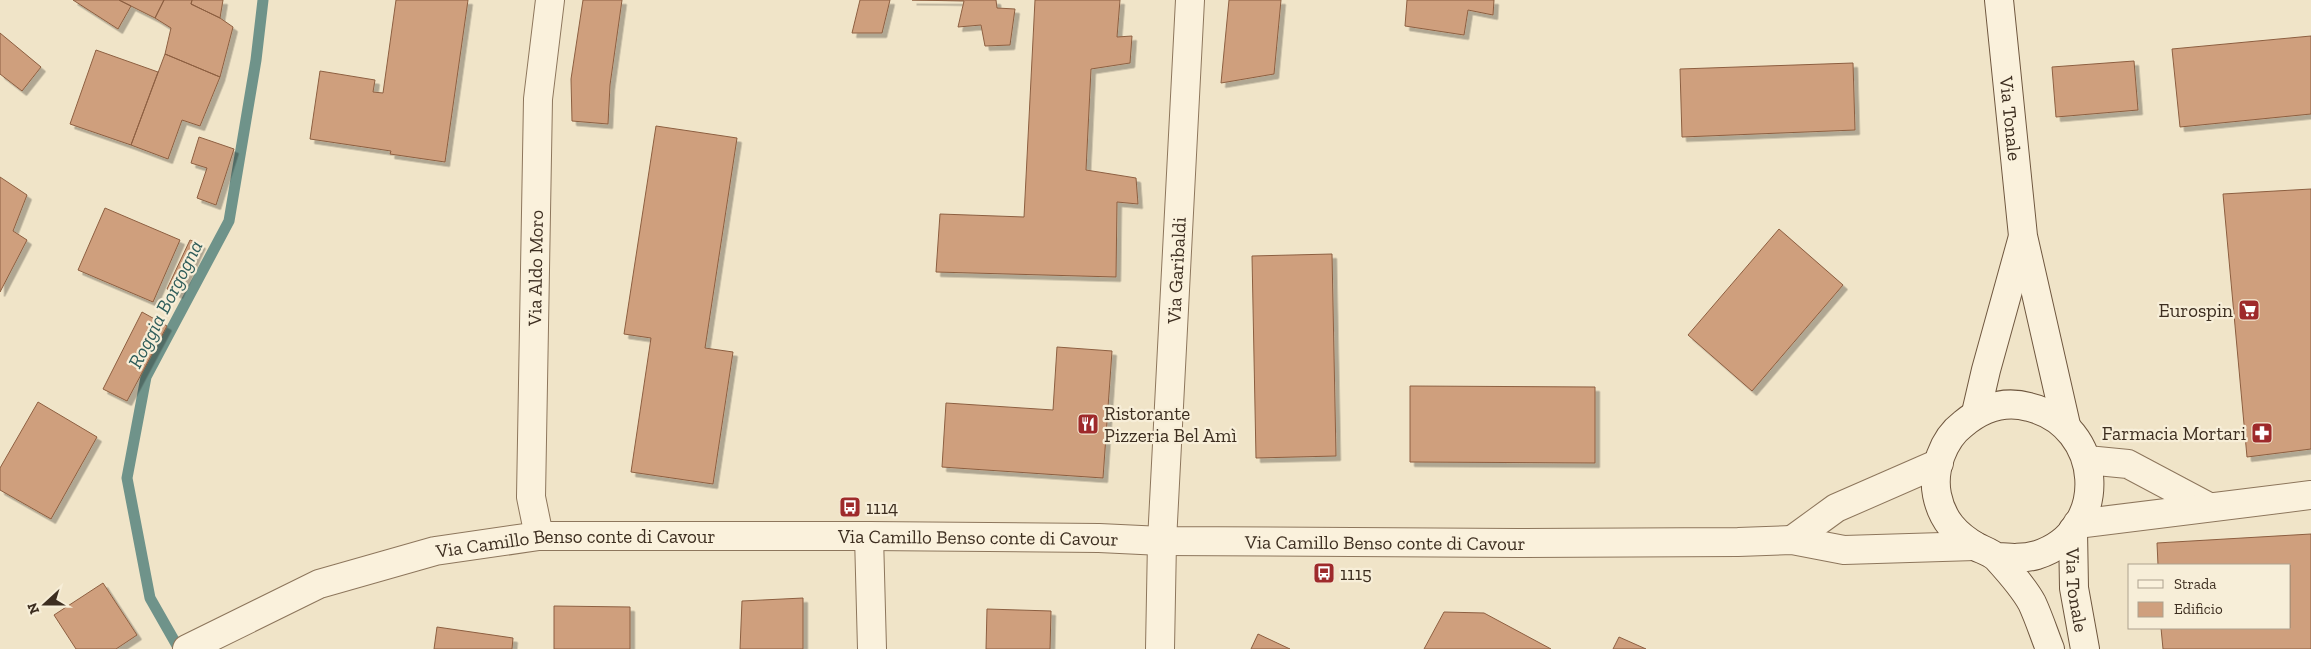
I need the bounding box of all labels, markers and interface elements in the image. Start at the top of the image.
street label: Via Tonale [1995,74,2027,162]
street label: Via Aldo Moro [522,209,548,327]
street label: Via Garibaldi [1162,217,1190,325]
water label: Roggia Borgogna [122,236,208,372]
supermarket icon: Eurospin [2237,298,2261,322]
place label: Eurospin [2158,299,2233,322]
place label: Ristorante Pizzeria Bel Amì [1104,402,1237,447]
restaurant icon: Ristorante Pizzeria Bel Amì [1076,412,1100,436]
pharmacy icon: Farmacia Mortari [2250,421,2274,445]
place label: Farmacia Mortari [2102,422,2246,445]
bus stop icon: 1114 [838,495,862,519]
place label: 1114 [866,496,898,519]
street label: Via Camillo Benso conte di Cavour [433,524,715,562]
street label: Via Camillo Benso conte di Cavour [837,524,1119,550]
street label: Via Camillo Benso conte di Cavour [1244,530,1525,555]
street label: Via Tonale [2062,546,2093,634]
bus stop icon: 1115 [1312,561,1336,585]
place label: 1115 [1340,562,1372,585]
legend [2128,564,2291,629]
text: Strada [2174,575,2217,593]
north arrow [20,579,70,629]
text: N [23,600,43,616]
text: Edificio [2174,600,2223,618]

